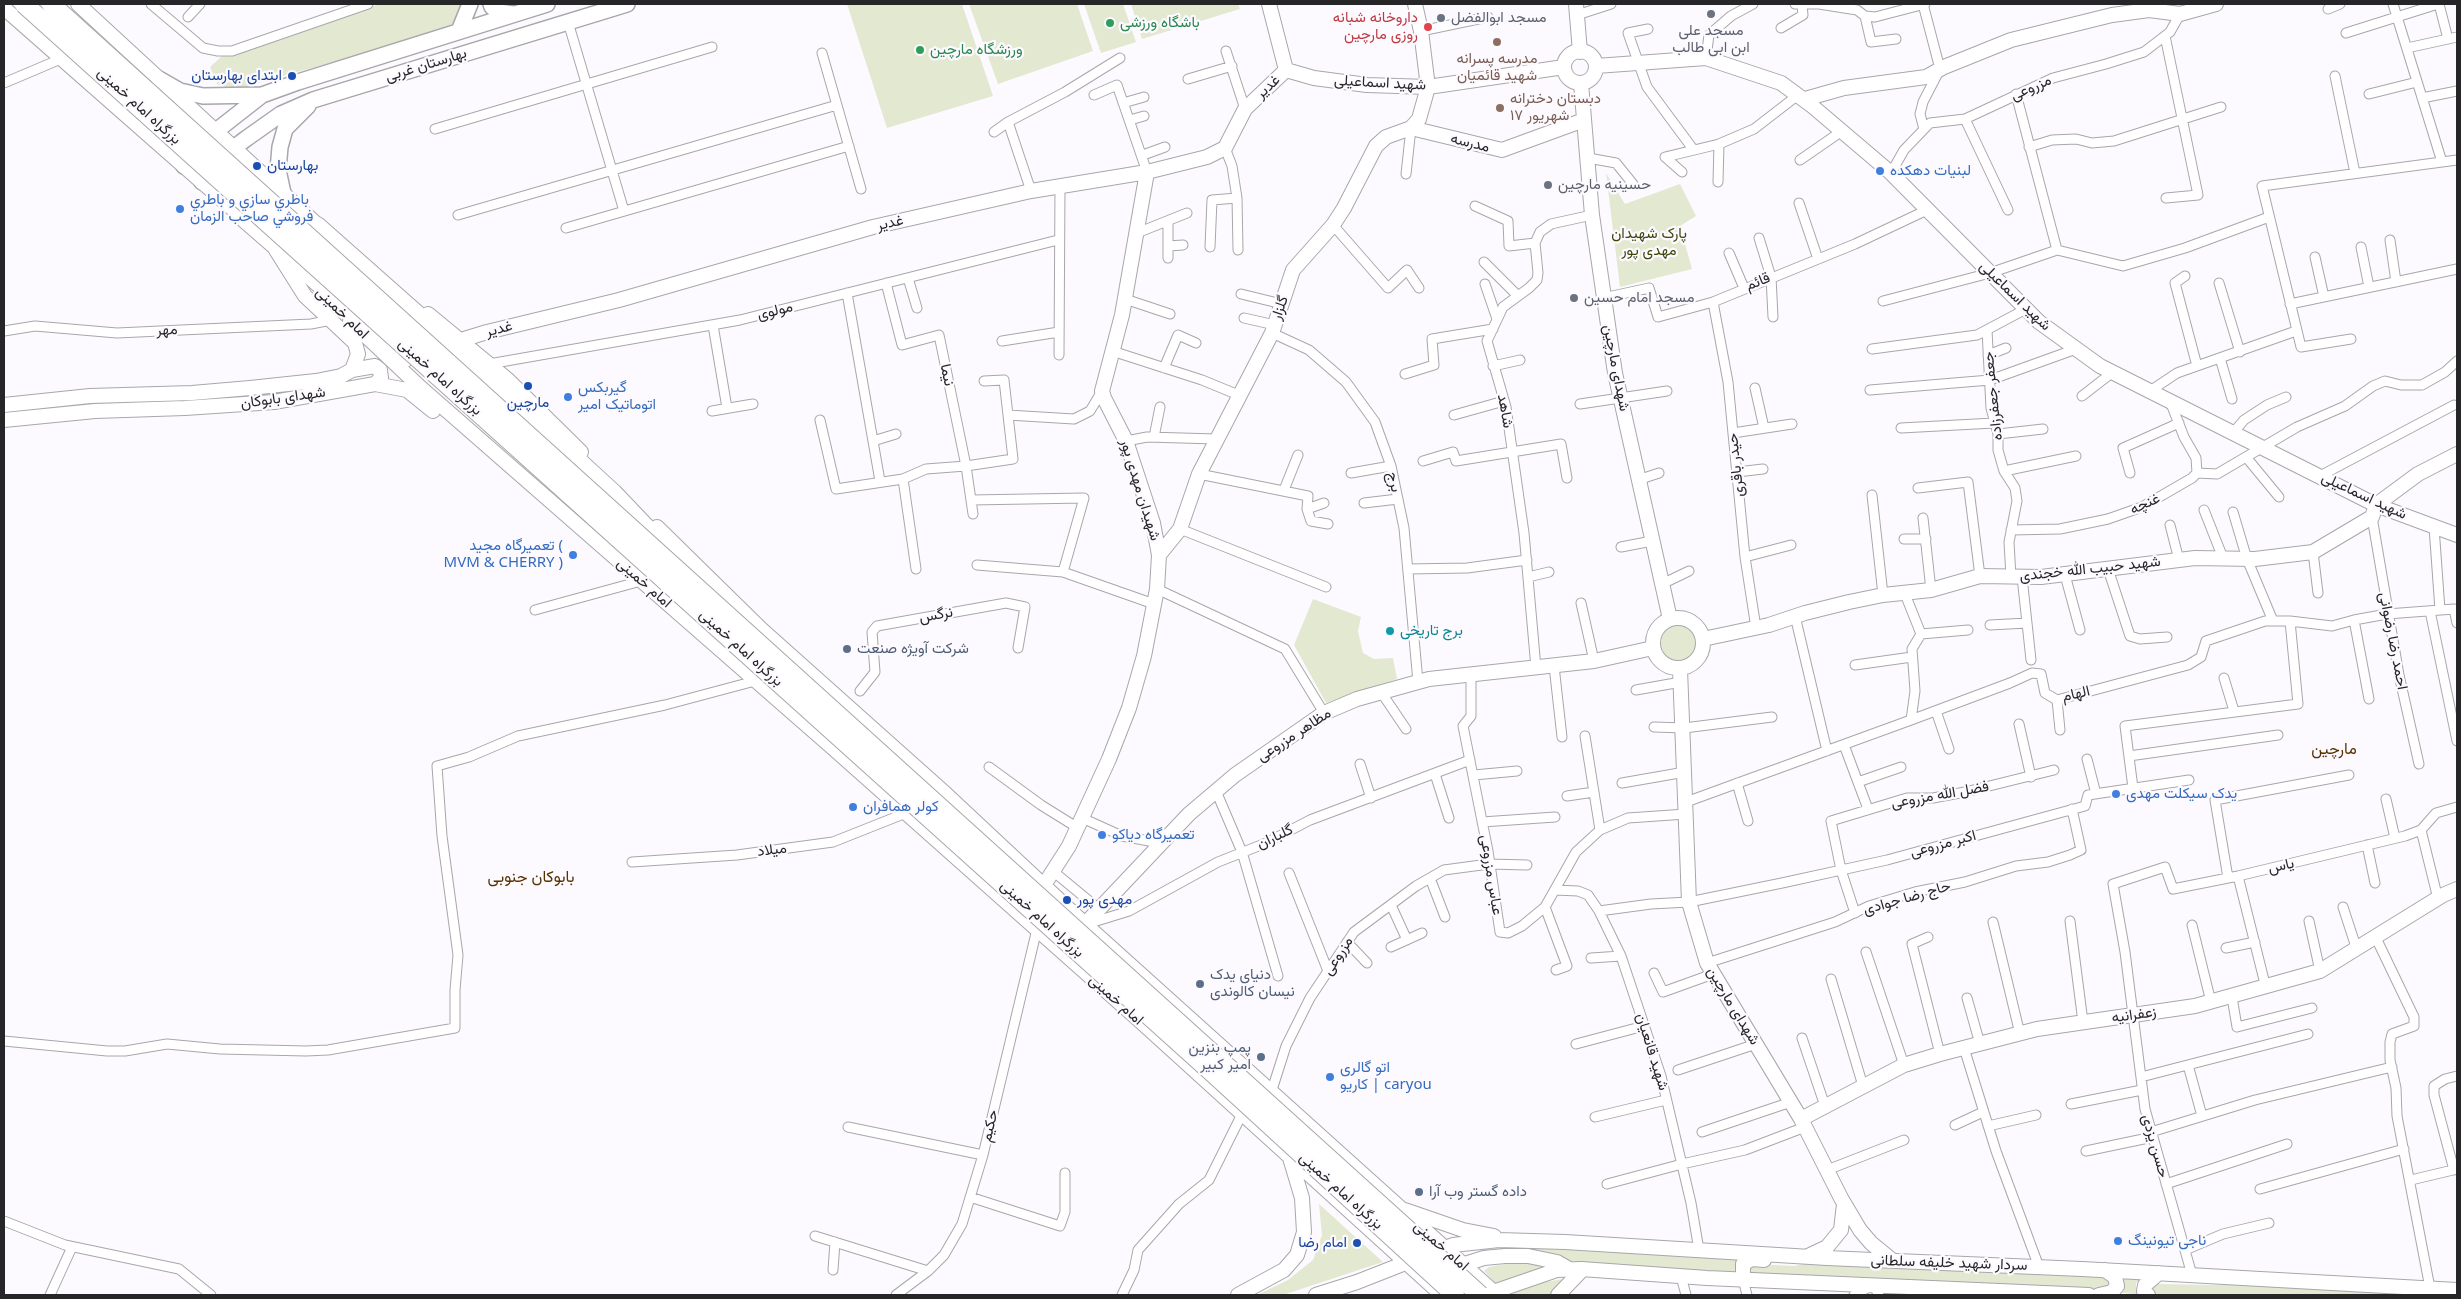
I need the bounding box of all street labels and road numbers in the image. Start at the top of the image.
street label: بهارستان غربی [383,44,469,86]
street label: بزرگراه امام خمینی [93,64,185,148]
street label: غدیر [1252,71,1284,103]
street label: مزروعی [2008,71,2054,105]
street label: شهید اسماعیلی [1333,72,1427,94]
street label: مدرسه [1449,129,1491,157]
street label: غدیر [875,211,905,235]
street label: شهید اسماعیلی [1976,257,2054,335]
street label: قائم [1743,269,1773,295]
street label: امام خمینی [312,283,372,343]
street label: گلزار [1267,293,1293,323]
street label: مولوی [755,298,795,324]
street label: غدیر [484,317,514,341]
street label: مهر [156,321,178,339]
street label: شهدای مارچین [1599,323,1633,413]
street label: بزرگراه امام خمینی [394,335,486,419]
street label: جعفر جعفرزاده [1979,351,2007,441]
street label: نیما [936,362,958,388]
street label: شهدای بابوکان [239,383,327,413]
street label: شاهد [1493,393,1517,429]
street label: حیدر باقری [1724,432,1748,498]
street label: شهیدان مهدی پور [1116,437,1164,543]
street label: شهید اسماعیلی [2318,468,2410,524]
street label: برج [1383,470,1405,494]
street label: غنچه [2127,489,2163,519]
street label: شهید حبیب الله خجندی [2019,553,2161,585]
street label: امام خمینی [613,554,675,612]
street label: احمد رضا رضوانی [2375,591,2411,691]
street label: نرگس [918,603,954,627]
street label: بزرگراه امام خمینی [695,606,787,690]
street label: الهام [2060,682,2092,706]
street label: مظاهر مزروعی [1254,704,1334,766]
street label: فضل الله مزروعی [1890,778,1990,812]
street label: گلباران [1254,821,1296,853]
street label: اکبر مزروعی [1908,827,1978,861]
street label: عباس مزروعی [1476,833,1506,917]
street label: میلاد [756,839,788,861]
street label: یاس [2266,854,2296,878]
street label: بزرگراه امام خمینی [996,877,1088,961]
street label: حاج رضا جوادی [1861,877,1953,919]
street label: مزروعی [1319,933,1357,979]
street label: شهدای مارچین [1703,964,1763,1048]
street label: امام خمینی [1085,971,1147,1029]
street label: زعفرانیه [2110,1003,2158,1027]
street label: شهید قانعیان [1632,1011,1672,1093]
street label: حکیم [978,1108,1002,1144]
street label: حسن یزدی [2137,1112,2173,1180]
street label: بزرگراه امام خمینی [1295,1149,1387,1233]
street label: امام خمینی [1410,1217,1472,1275]
street label: سردار شهید خلیفه سلطانی [1870,1251,2028,1275]

